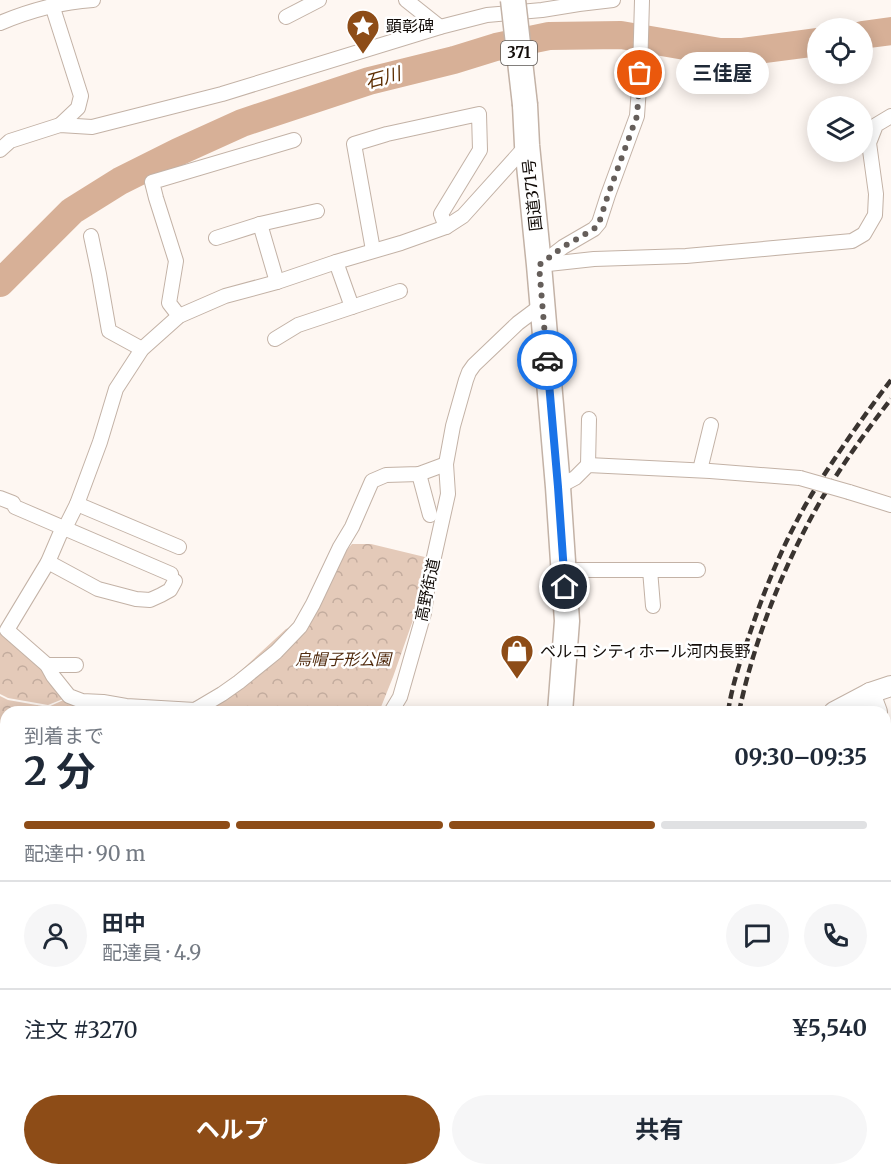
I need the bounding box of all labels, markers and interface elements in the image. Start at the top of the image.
place icon: 顕彰碑 [345,8,381,55]
place label: 顕彰碑 [386,16,434,36]
map controls [807,18,873,162]
button: locate [807,18,873,84]
road number: 371 [501,41,537,65]
pin [614,47,665,98]
callout: 三佳屋 [676,52,769,94]
icon: bag [623,56,656,89]
text: 三佳屋 [693,60,753,85]
water label: 石川 [363,61,405,93]
button: layers [807,96,873,162]
street label: 国道371号 [518,158,546,232]
courier [517,330,577,390]
icon: car [531,344,564,377]
street label: 高野街道 [411,557,443,623]
pin [539,561,590,612]
icon: home [548,570,581,603]
shop icon: ベルコ シティホール河内長野 [499,633,535,680]
place label: ベルコ シティホール河内長野 [540,641,751,661]
park label: 烏帽子形公園 [295,649,393,669]
text: 到着まで [24,723,104,748]
text: 09:30–09:35 [734,743,867,771]
text: 2 分 [24,747,95,796]
text: 配達中 · 90 m [24,841,145,866]
button: person [24,904,87,967]
button: chat [726,904,789,967]
button: phone [804,904,867,967]
text: 田中 [102,909,146,937]
text: 配達員 · 4.9 [102,940,201,965]
text: ¥5,540 [791,1014,867,1042]
text: 注文 #3270 [24,1016,138,1044]
button: ヘルプ [24,1095,440,1164]
button: 共有 [452,1095,867,1164]

